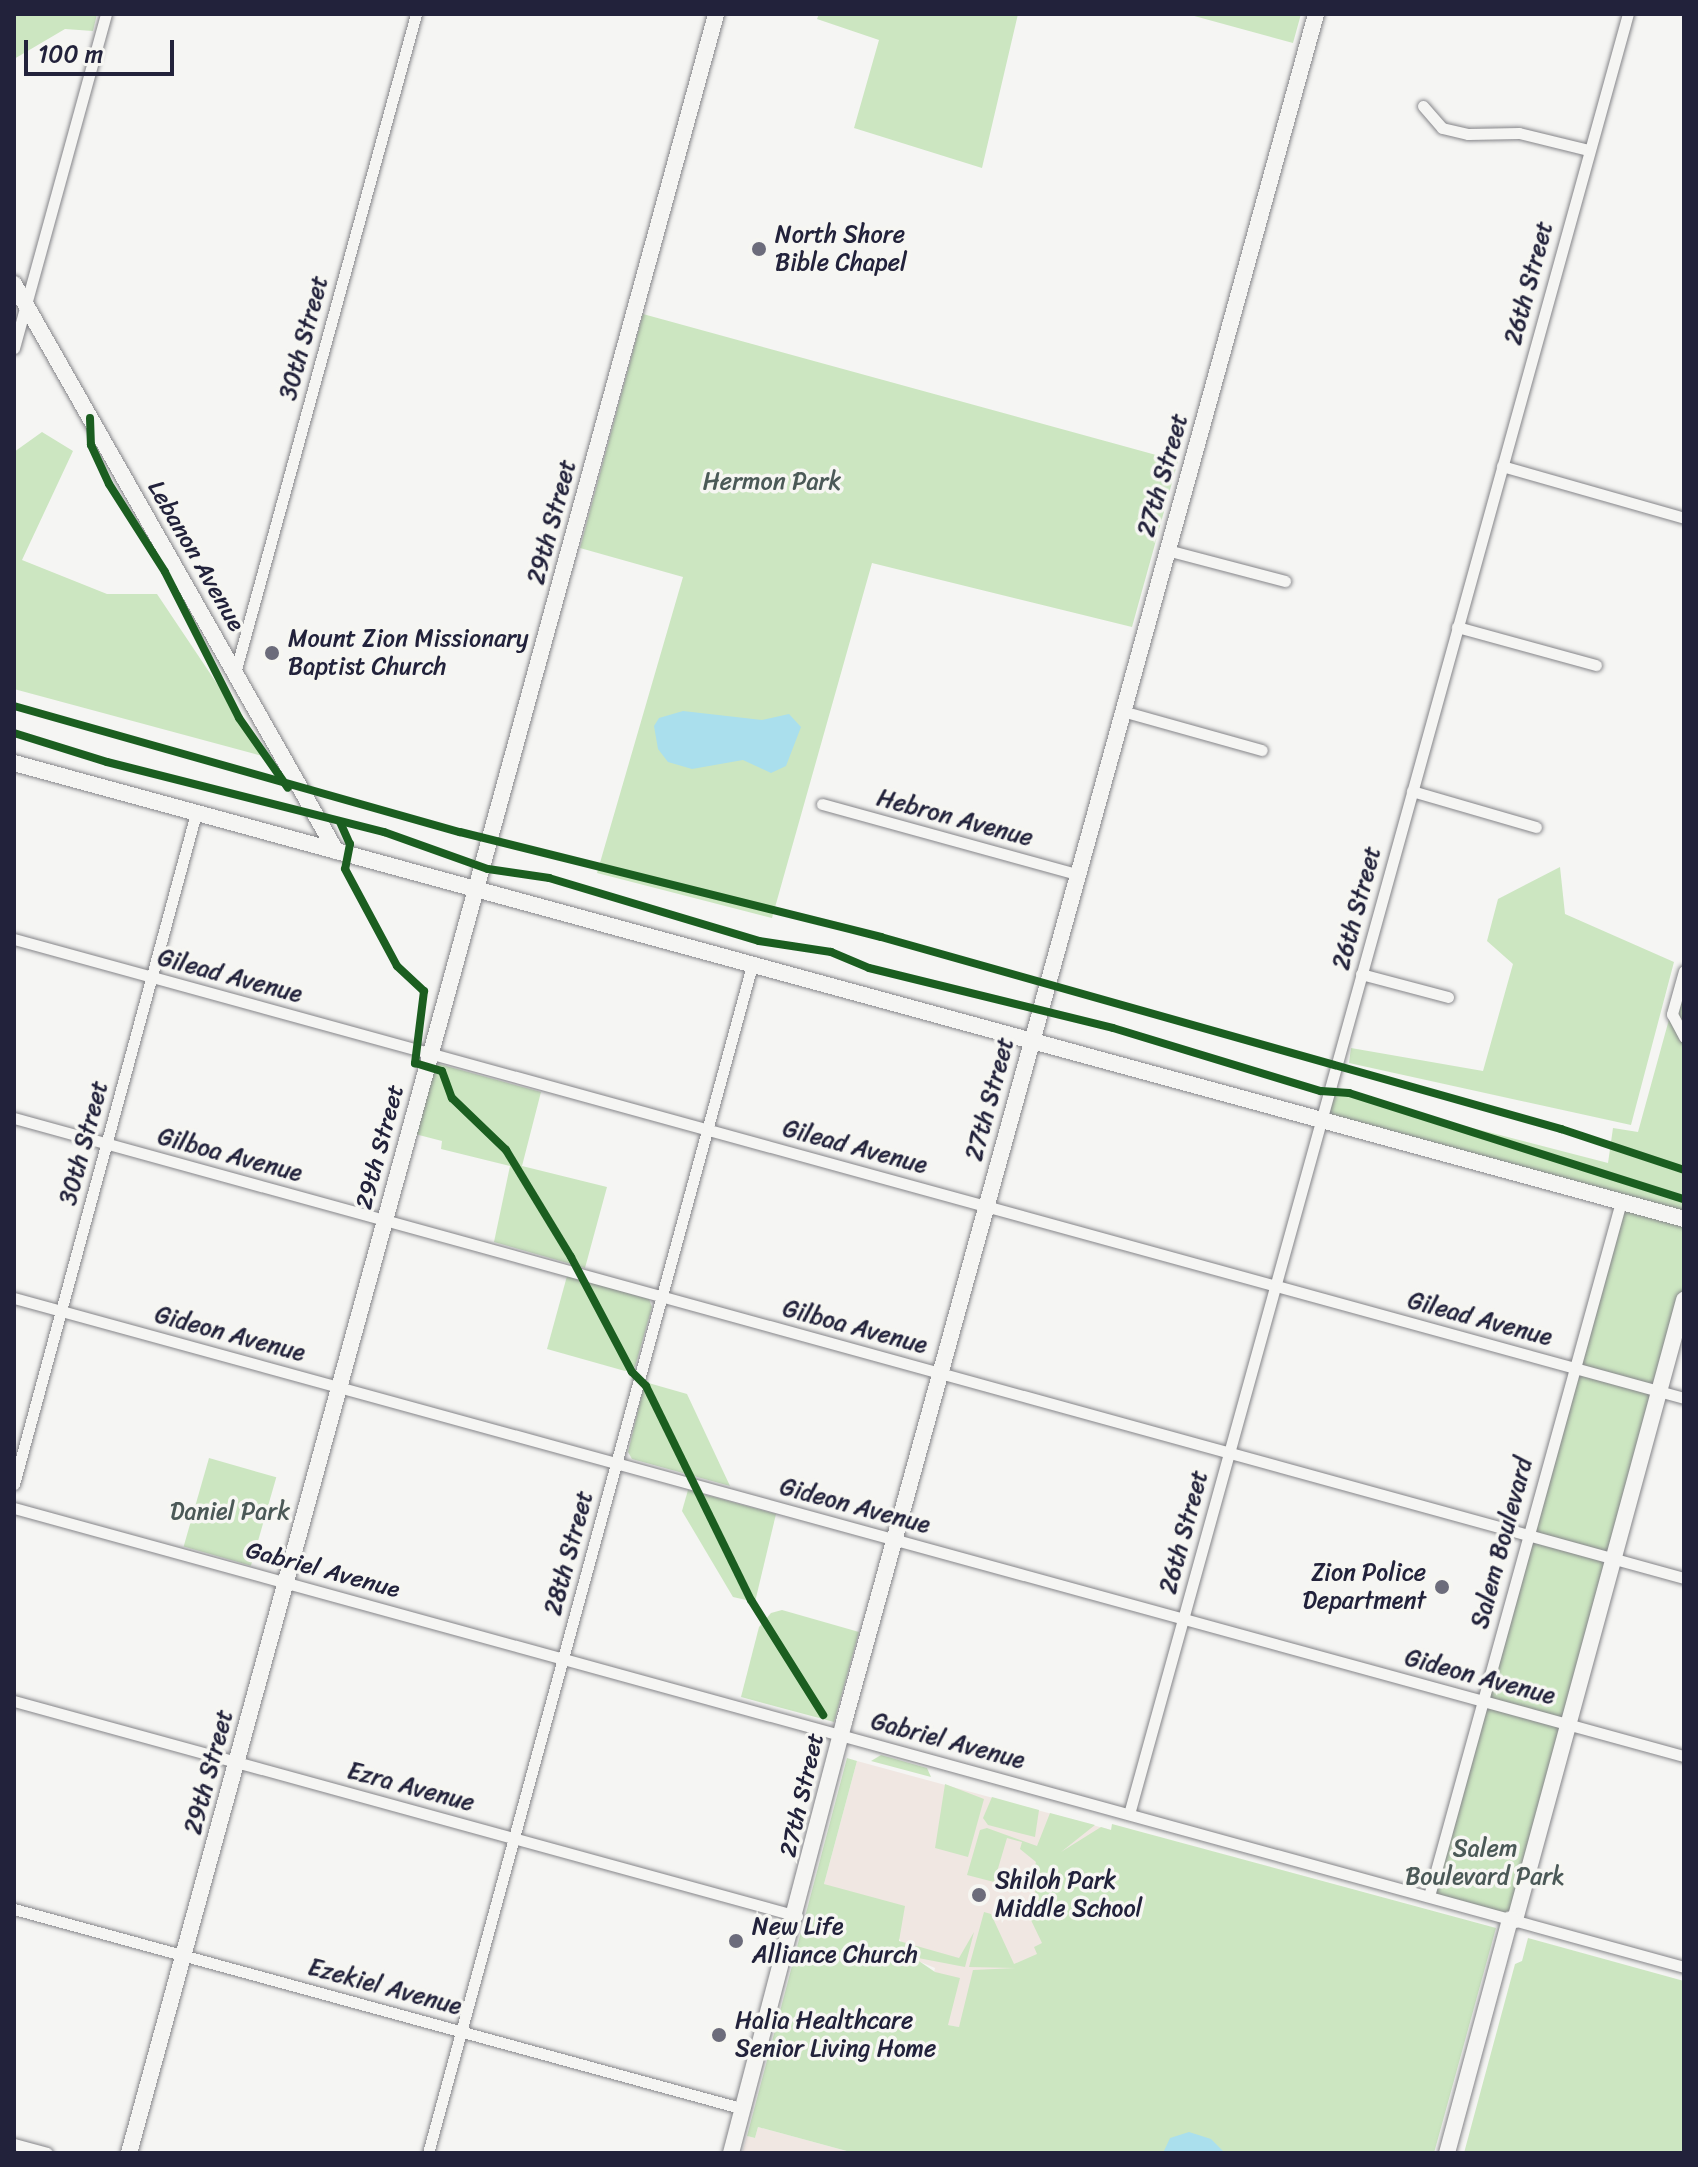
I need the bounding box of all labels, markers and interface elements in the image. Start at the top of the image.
scale bar [28,24,178,74]
text: 100 m [38,33,103,75]
street label: 26th Street [1499,218,1559,348]
place label: North Shore Bible Chapel [775,221,907,277]
marker: North Shore Bible Chapel [750,240,768,258]
street label: 30th Street [274,273,334,403]
street label: 27th Street [1132,410,1194,540]
street label: 29th Street [522,457,582,587]
park label: Hermon Park [703,468,841,496]
street label: Lebanon Avenue [141,475,251,637]
place label: Mount Zion Missionary Baptist Church [288,625,528,681]
marker: Mount Zion Missionary Baptist Church [263,644,281,662]
street label: Hebron Avenue [874,783,1036,853]
street label: 26th Street [1327,843,1387,973]
street label: Gilead Avenue [155,943,305,1009]
street label: 27th Street [960,1034,1020,1164]
street label: 30th Street [54,1078,114,1208]
street label: 29th Street [350,1082,410,1212]
street label: Gilead Avenue [780,1114,930,1180]
street label: Gilboa Avenue [155,1122,305,1188]
street label: Gilead Avenue [1405,1286,1555,1352]
street label: Gilboa Avenue [780,1294,930,1360]
street label: Gideon Avenue [152,1300,308,1368]
street label: Salem Boulevard [1465,1455,1539,1631]
street label: 26th Street [1154,1467,1214,1597]
street label: Gideon Avenue [777,1472,933,1540]
street label: 28th Street [539,1488,599,1618]
park label: Daniel Park [170,1498,290,1526]
street label: Gabriel Avenue [243,1536,403,1604]
place label: Zion Police Department [1302,1559,1426,1615]
marker: Zion Police Department [1433,1578,1451,1596]
street label: Gideon Avenue [1402,1643,1558,1711]
street label: 29th Street [179,1707,239,1837]
street label: Gabriel Avenue [868,1707,1028,1775]
street label: 27th Street [774,1730,830,1860]
street label: Ezra Avenue [345,1756,477,1818]
park label: Salem Boulevard Park [1405,1835,1565,1891]
place label: Shiloh Park Middle School [995,1867,1143,1923]
marker: Shiloh Park Middle School [970,1886,988,1904]
place label: New Life Alliance Church [752,1913,918,1969]
marker: New Life Alliance Church [727,1932,745,1950]
street label: Ezekiel Avenue [305,1953,465,2021]
place label: Halia Healthcare Senior Living Home [735,2007,937,2063]
marker: Halia Healthcare Senior Living Home [710,2026,728,2044]

